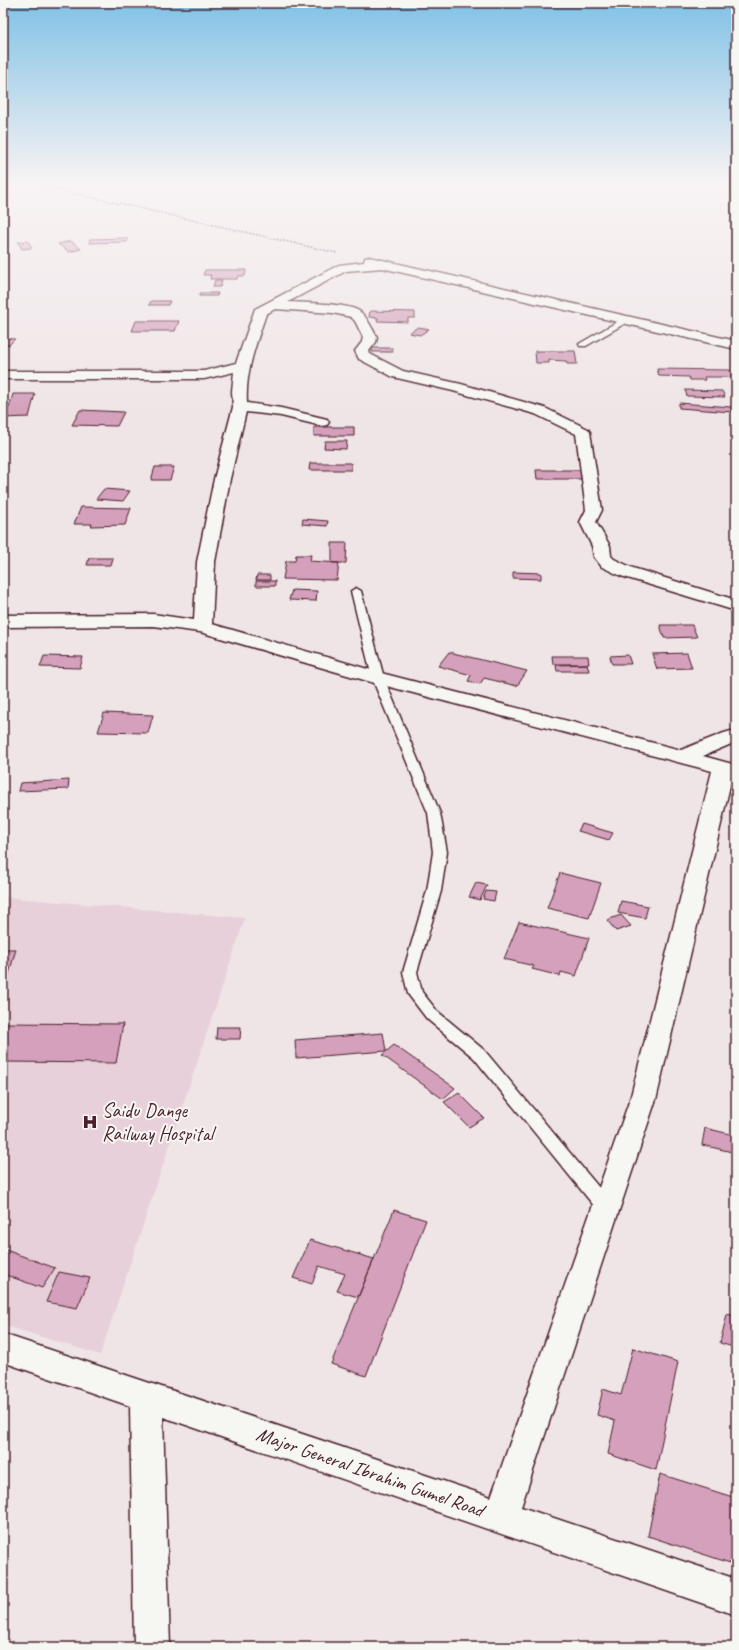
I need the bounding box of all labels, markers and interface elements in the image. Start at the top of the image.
place label: Saidu Dange Railway Hospital [102,1098,217,1146]
hospital icon: Saidu Dange Railway Hospital [81,1113,99,1131]
street label: Major General Ibrahim Gumel Road [253,1421,490,1524]

